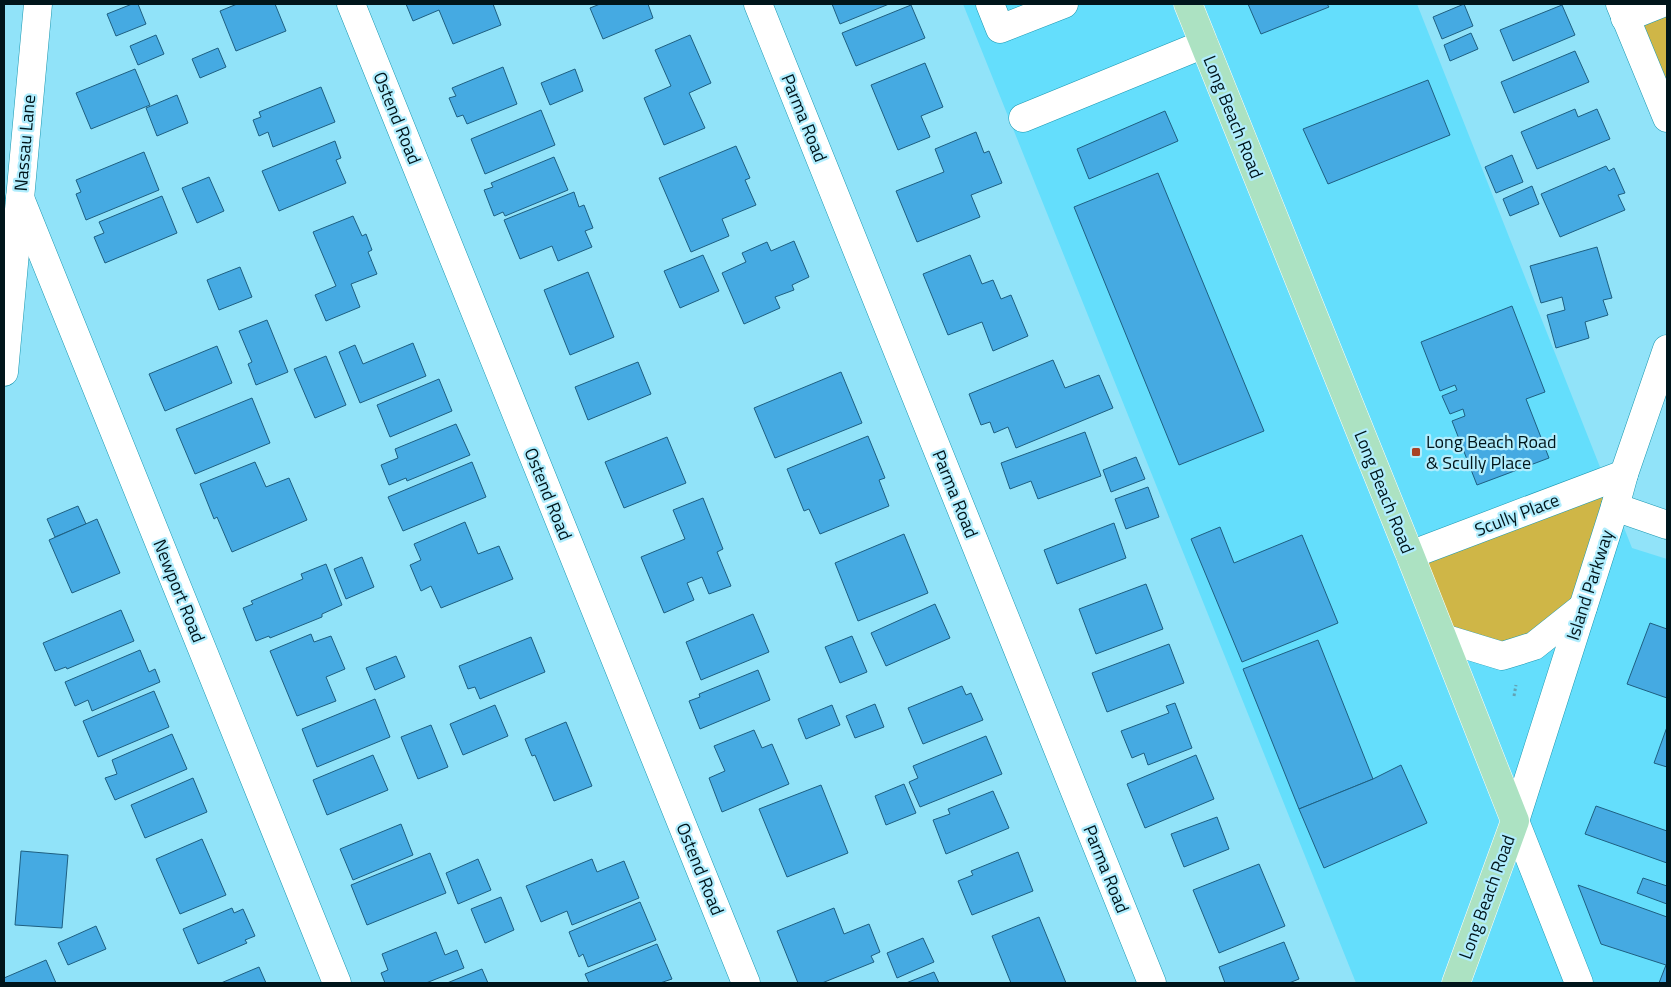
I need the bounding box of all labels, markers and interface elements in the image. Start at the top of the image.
street label: Long Beach Road [1196,51,1270,182]
street label: Ostend Road [367,67,428,168]
street label: Parma Road [775,70,834,166]
street label: Nassau Lane [7,94,42,192]
street label: Long Beach Road [1347,426,1421,557]
place label: Long Beach Road & Scully Place [1426,428,1557,476]
street label: Ostend Road [518,443,579,544]
street label: Parma Road [926,446,985,542]
marker: Long Beach Road & Scully Place [1410,446,1422,458]
street label: Scully Place [1471,486,1563,543]
street label: Island Parkway [1559,526,1620,644]
street label: Newport Road [146,535,212,647]
street label: Ostend Road [670,818,731,919]
street label: Parma Road [1077,821,1136,917]
street label: Long Beach Road [1452,831,1522,963]

